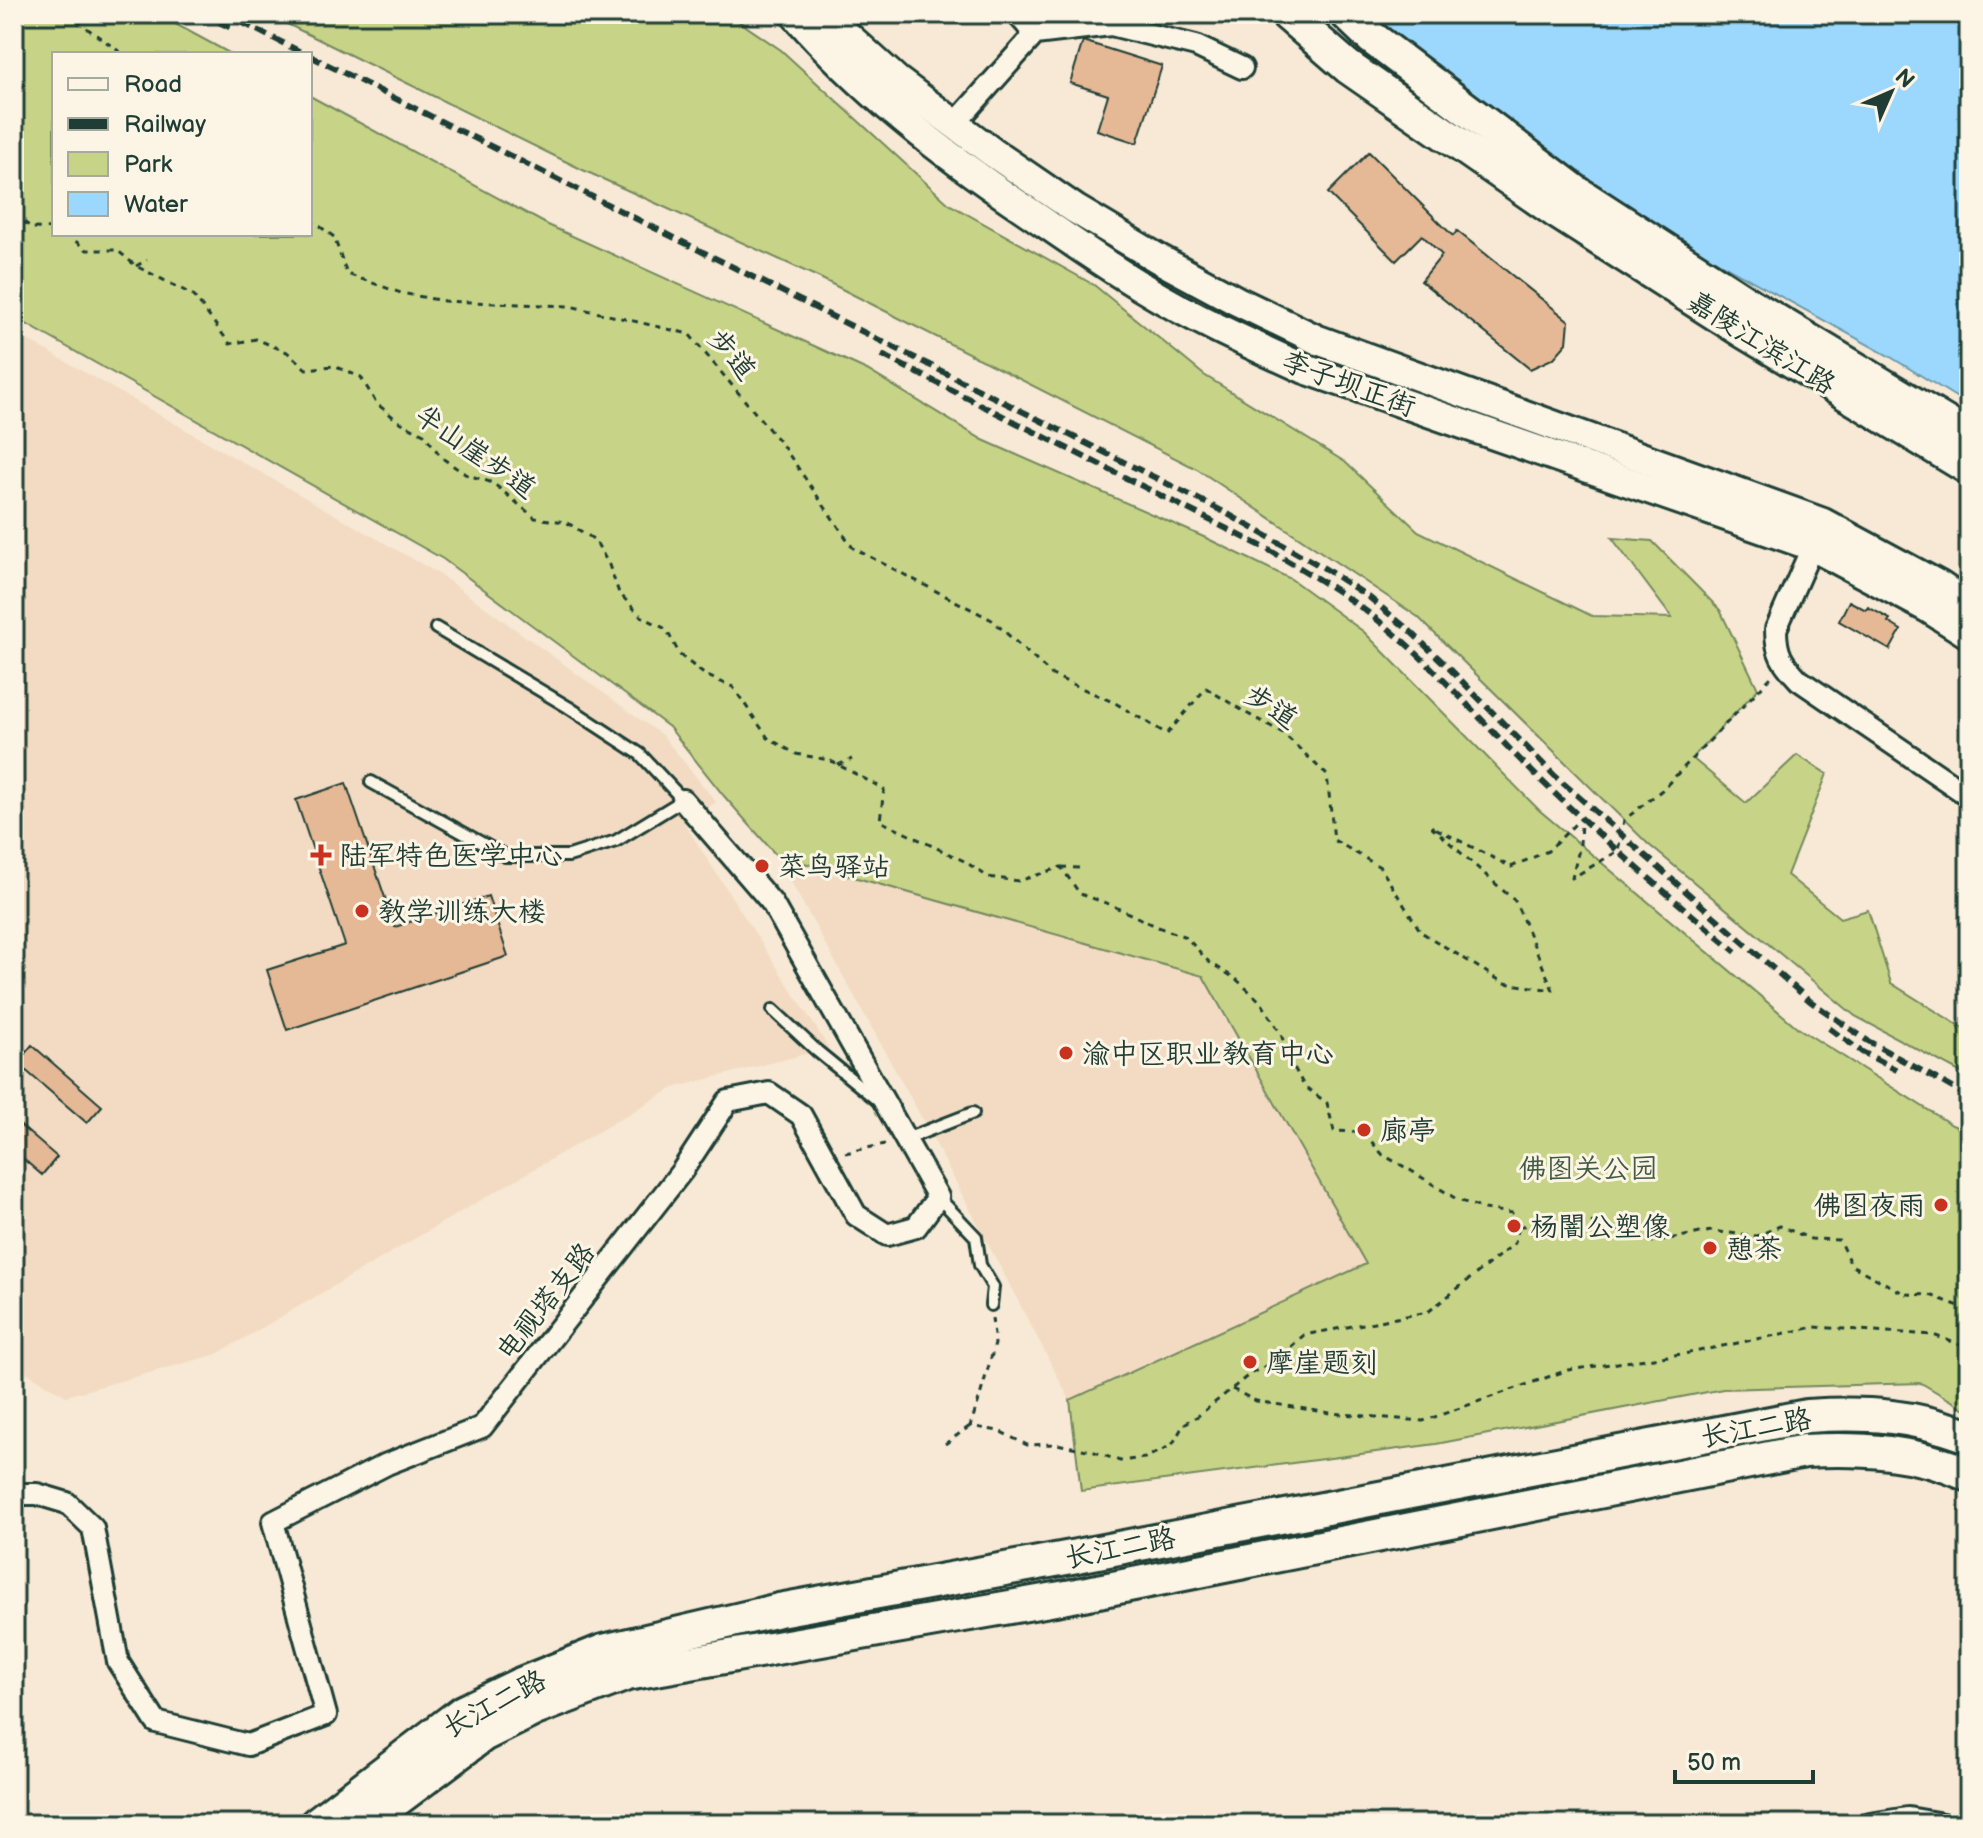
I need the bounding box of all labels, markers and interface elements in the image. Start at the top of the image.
legend [52,52,312,236]
north arrow [1851,52,1931,132]
text: N [1889,64,1919,94]
text: Road [124,70,182,99]
text: Railway [124,110,206,139]
text: Park [124,150,172,179]
text: Water [124,190,188,219]
street label: 嘉陵江滨江路 [1681,285,1841,402]
street label: 步道 [701,323,762,387]
street label: 李子坝正街 [1277,345,1420,424]
street label: 半山崖步道 [408,399,542,506]
street label: 步道 [1239,678,1304,736]
place label: 陆军特色医学中心 [339,840,563,873]
marker: 陆军特色医学中心 [310,844,332,866]
place label: 菜鸟驿站 [778,851,890,884]
marker: 菜鸟驿站 [753,857,771,875]
place label: 教学训练大楼 [378,896,546,929]
marker: 教学训练大楼 [353,902,371,920]
place label: 渝中区职业教育中心 [1082,1038,1334,1071]
marker: 渝中区职业教育中心 [1057,1044,1075,1062]
place label: 廊亭 [1380,1115,1436,1148]
marker: 廊亭 [1355,1121,1373,1139]
park label: 佛图关公园 [1518,1153,1658,1186]
place label: 佛图夜雨 [1813,1190,1925,1223]
marker: 佛图夜雨 [1932,1196,1950,1214]
place label: 杨闇公塑像 [1530,1211,1670,1244]
marker: 杨闇公塑像 [1505,1217,1523,1235]
place label: 憩茶 [1726,1233,1782,1266]
street label: 电视塔支路 [490,1237,602,1367]
marker: 憩茶 [1701,1239,1719,1257]
place label: 摩崖题刻 [1266,1347,1378,1380]
marker: 摩崖题刻 [1241,1353,1259,1371]
street label: 长江二路 [1698,1403,1814,1454]
street label: 长江二路 [1062,1522,1178,1575]
street label: 长江二路 [438,1663,552,1745]
scale bar [1675,1734,1813,1784]
text: 50 m [1687,1748,1741,1777]

